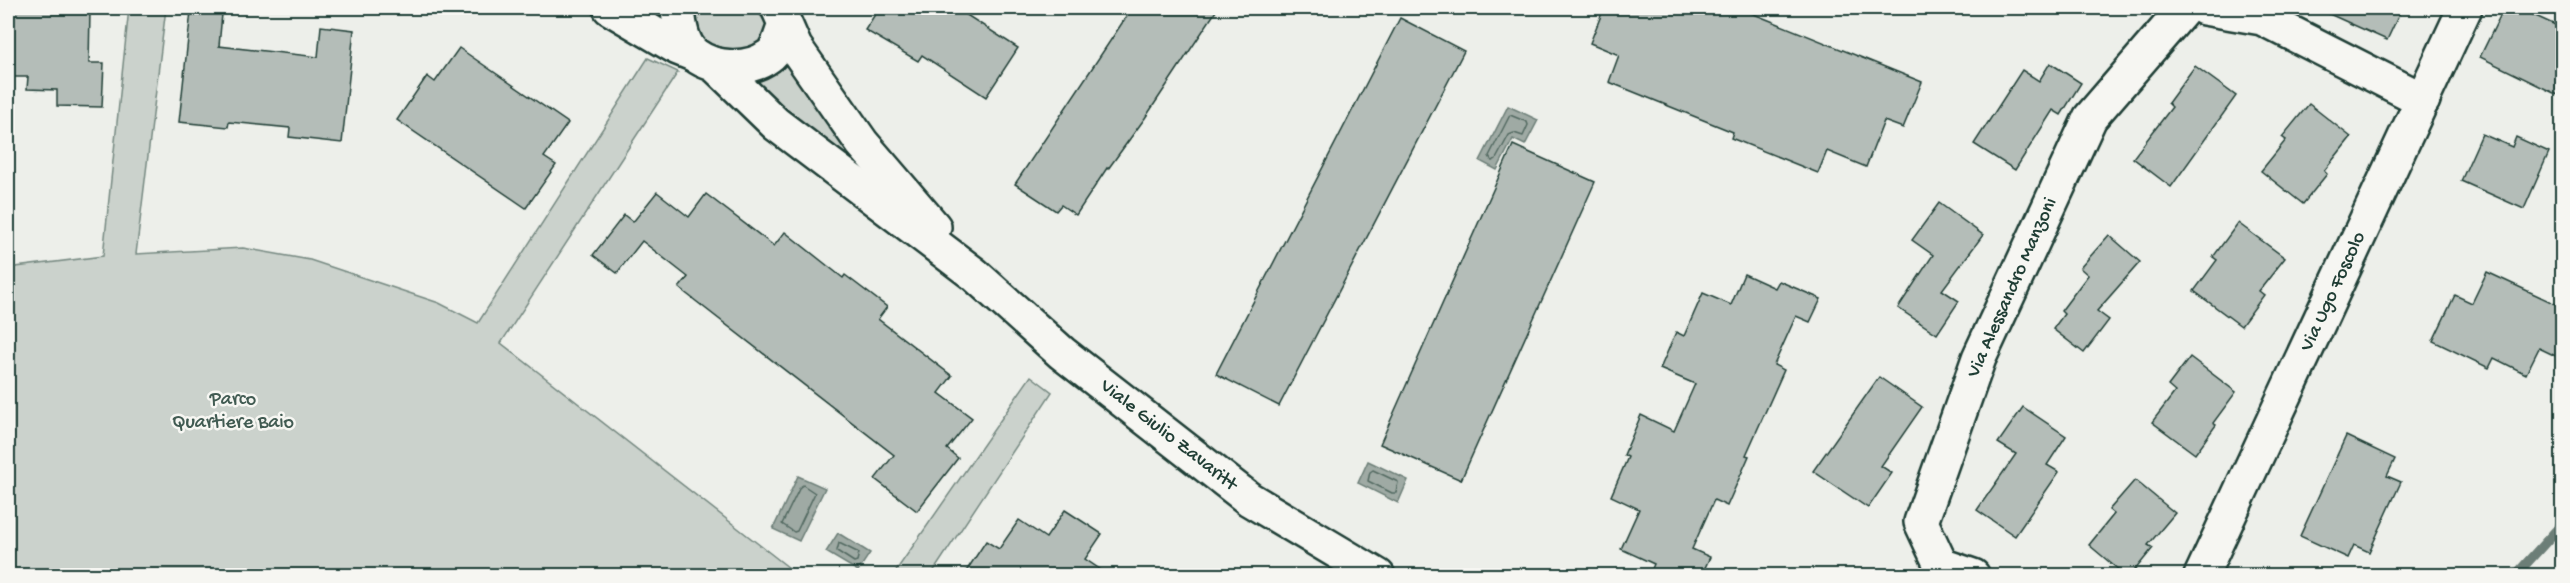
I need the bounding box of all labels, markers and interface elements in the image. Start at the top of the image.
street label: Via Alessandro Manzoni [1963,194,2063,382]
street label: Via Ugo Foscolo [2296,229,2372,356]
street label: Viale Giulio Zavaritt [1094,375,1243,498]
park label: Parco Quartiere Baio [172,389,294,435]

